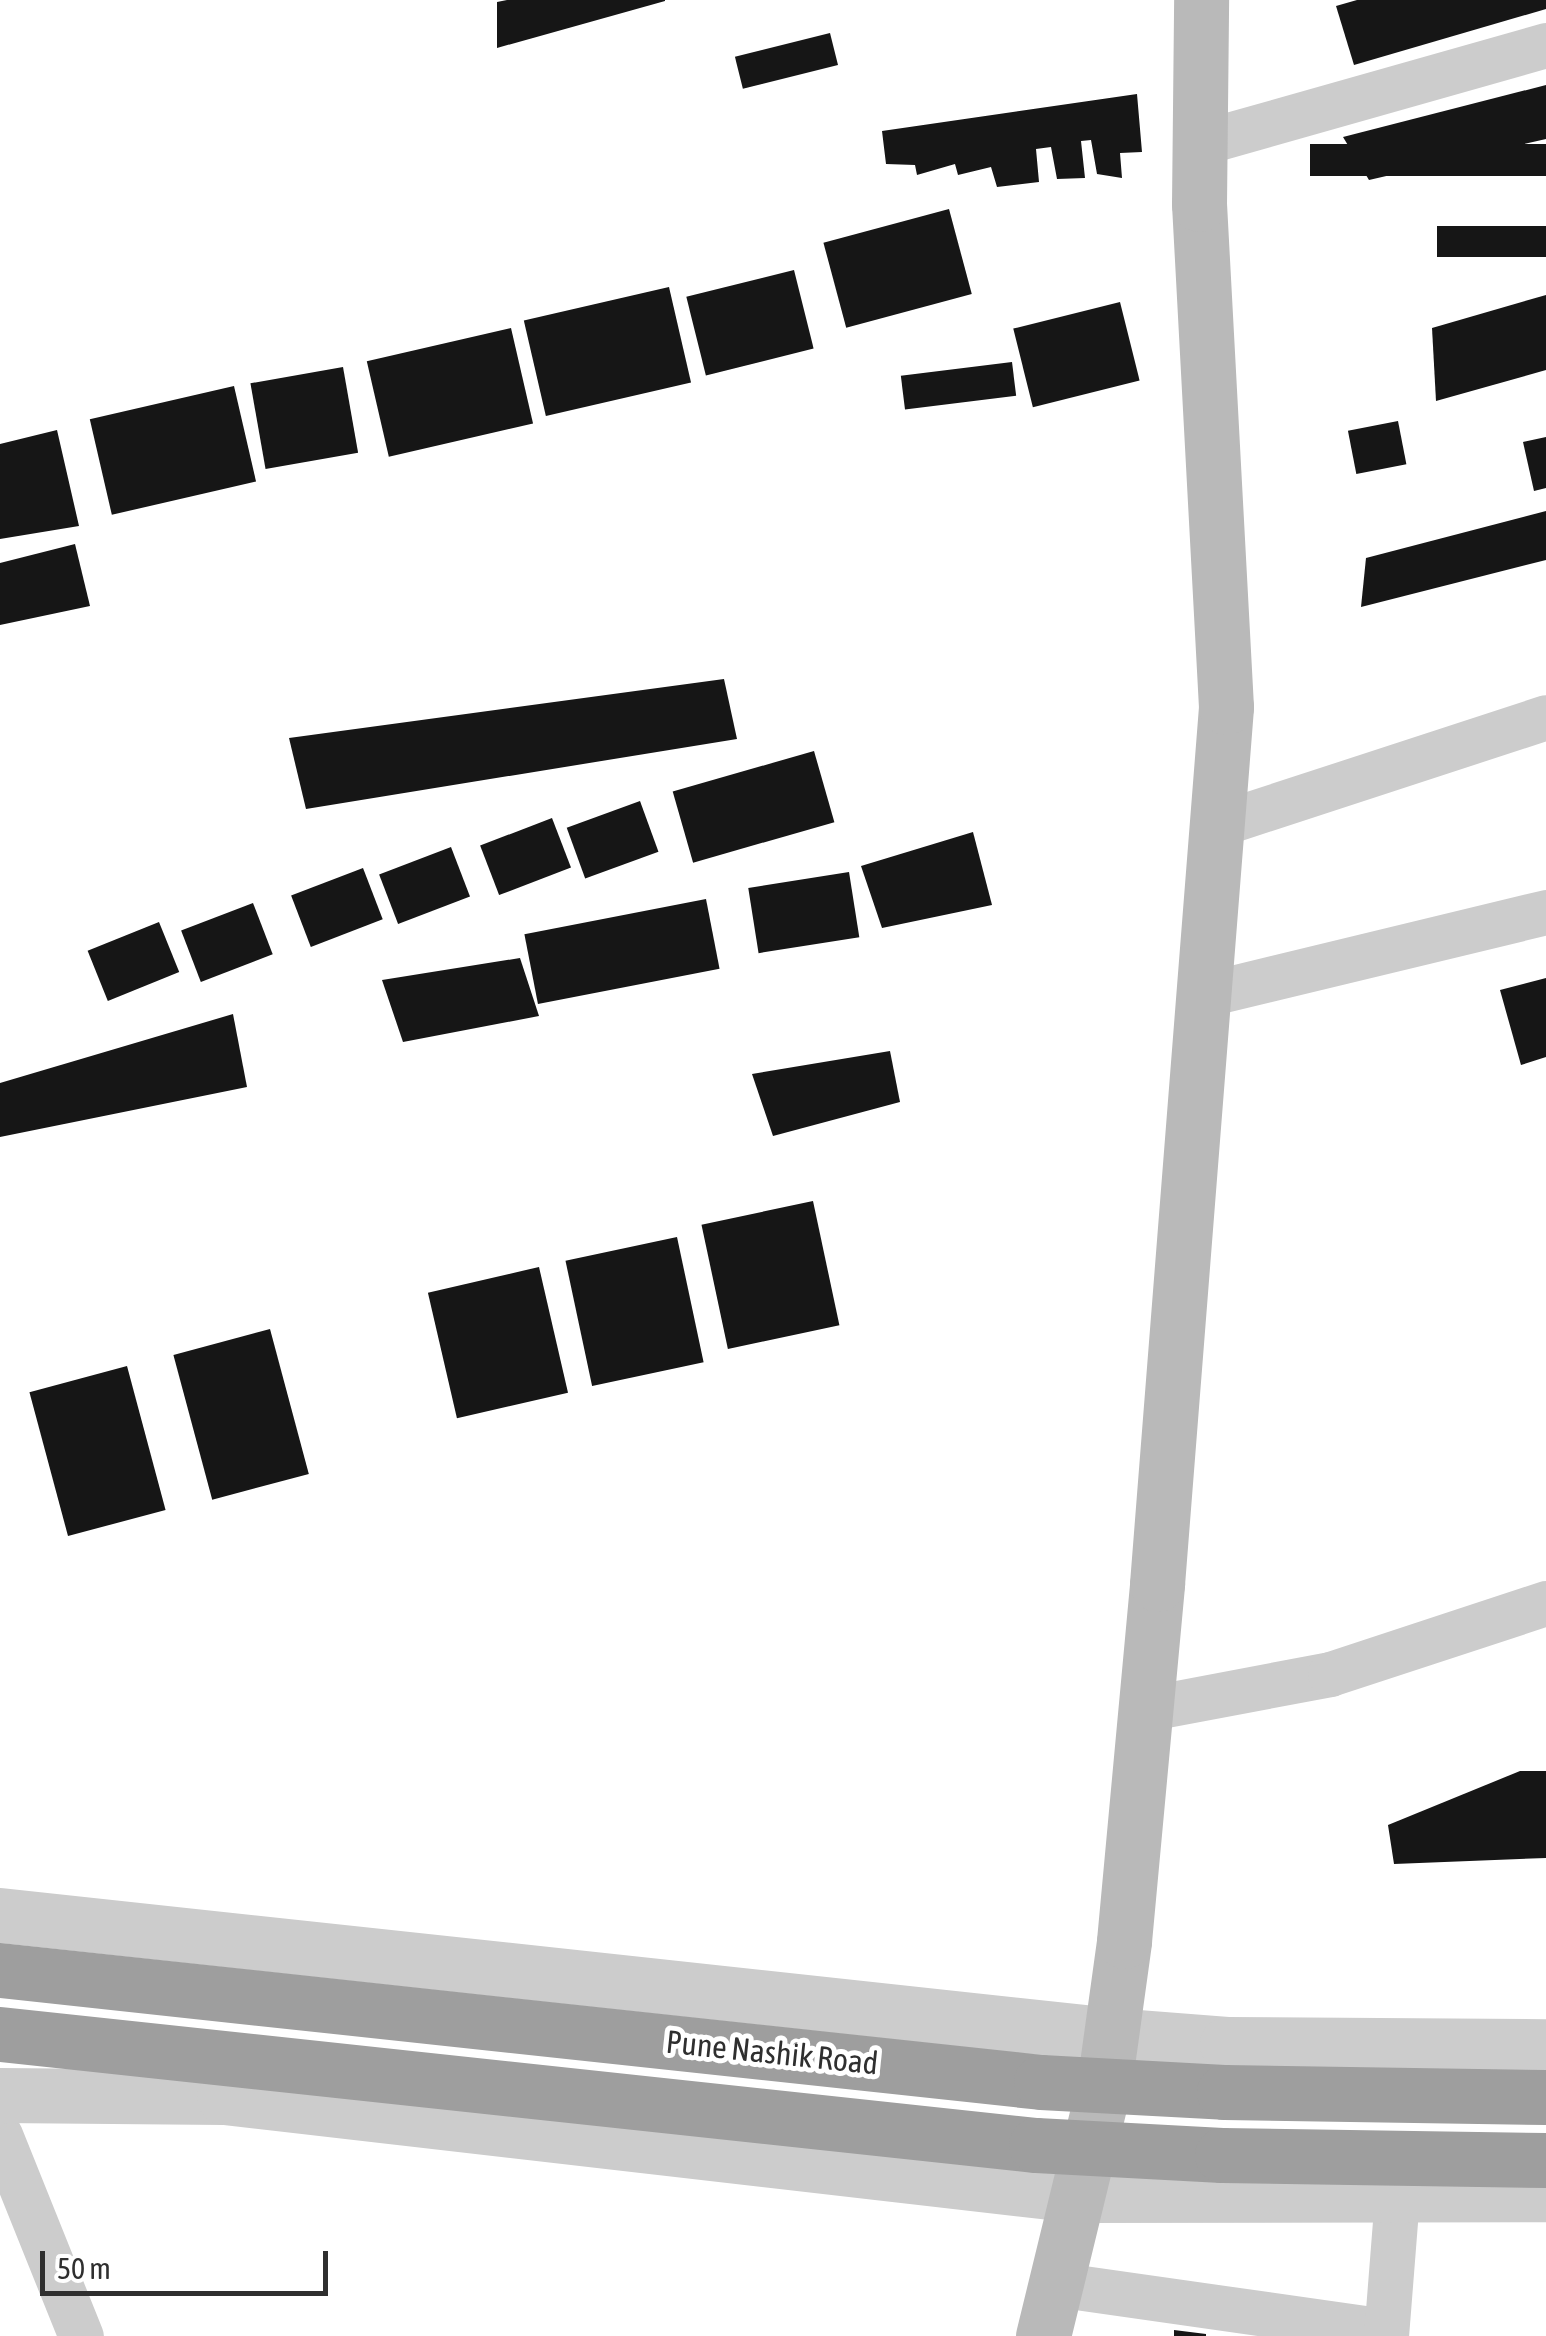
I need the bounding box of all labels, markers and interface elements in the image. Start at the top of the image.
street label: Pune Nashik Road [664,2023,880,2083]
scale bar [45,2231,332,2293]
text: 50 m [57,2251,111,2285]

